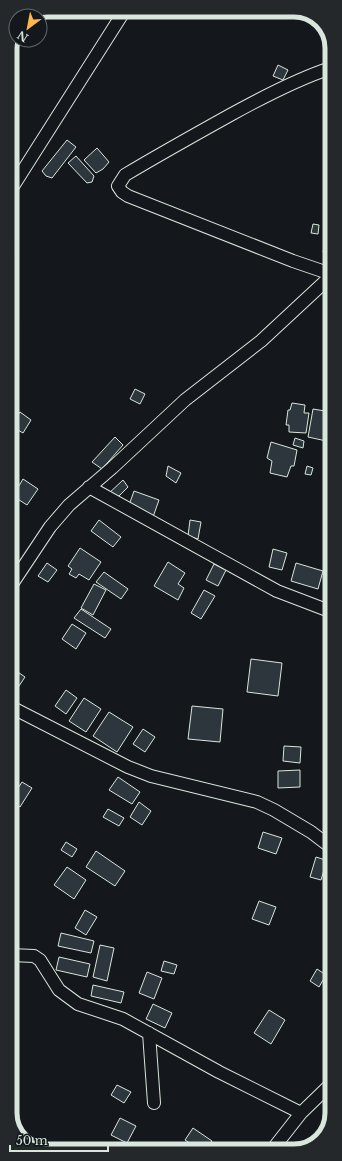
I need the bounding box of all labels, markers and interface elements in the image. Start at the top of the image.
north arrow [8,8,48,48]
text: N [14,27,31,45]
scale bar [10,1127,108,1153]
text: 50 m [16,1133,48,1148]

